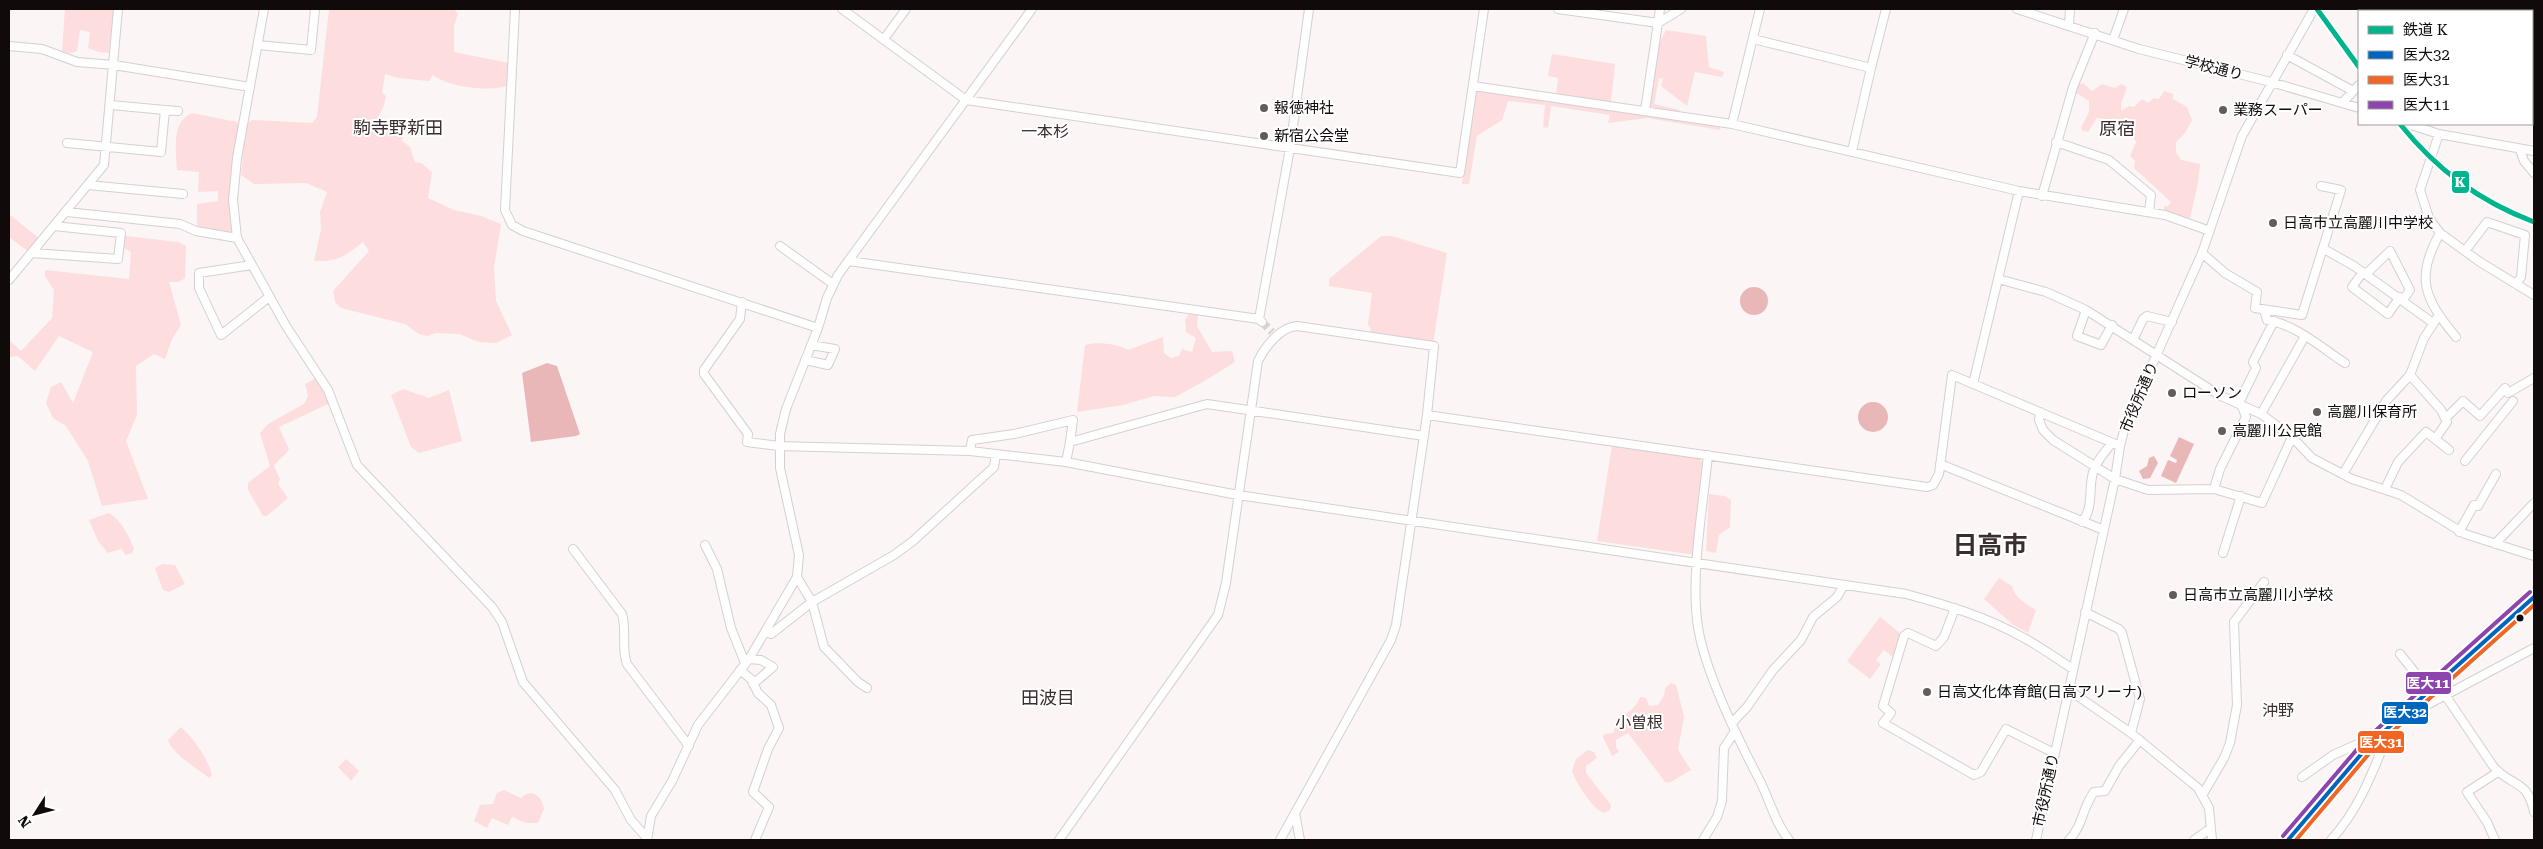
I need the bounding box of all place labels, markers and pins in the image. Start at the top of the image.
place label: 報徳神社 [1274,99,1334,117]
place label: 業務スーパー [2233,101,2323,119]
marker: 報徳神社 [1258,102,1270,114]
marker: 業務スーパー [2217,104,2229,116]
place label: 新宿公会堂 [1274,127,1349,145]
marker: 新宿公会堂 [1258,130,1270,142]
place label: 日高市立高麗川中学校 [2283,214,2433,232]
marker: 日高市立高麗川中学校 [2267,217,2279,229]
place label: ローソン [2182,384,2242,402]
marker: ローソン [2166,387,2178,399]
place label: 高麗川保育所 [2327,403,2417,421]
marker: 高麗川保育所 [2311,406,2323,418]
place label: 高麗川公民館 [2232,422,2322,440]
marker: 高麗川公民館 [2216,425,2228,437]
place label: 日高市立高麗川小学校 [2183,586,2333,604]
marker: 日高市立高麗川小学校 [2167,589,2179,601]
unlabelled marker [2515,613,2525,623]
place label: 日高文化体育館(日高アリーナ) [1937,683,2142,701]
marker: 日高文化体育館(日高アリーナ) [1921,686,1933,698]

